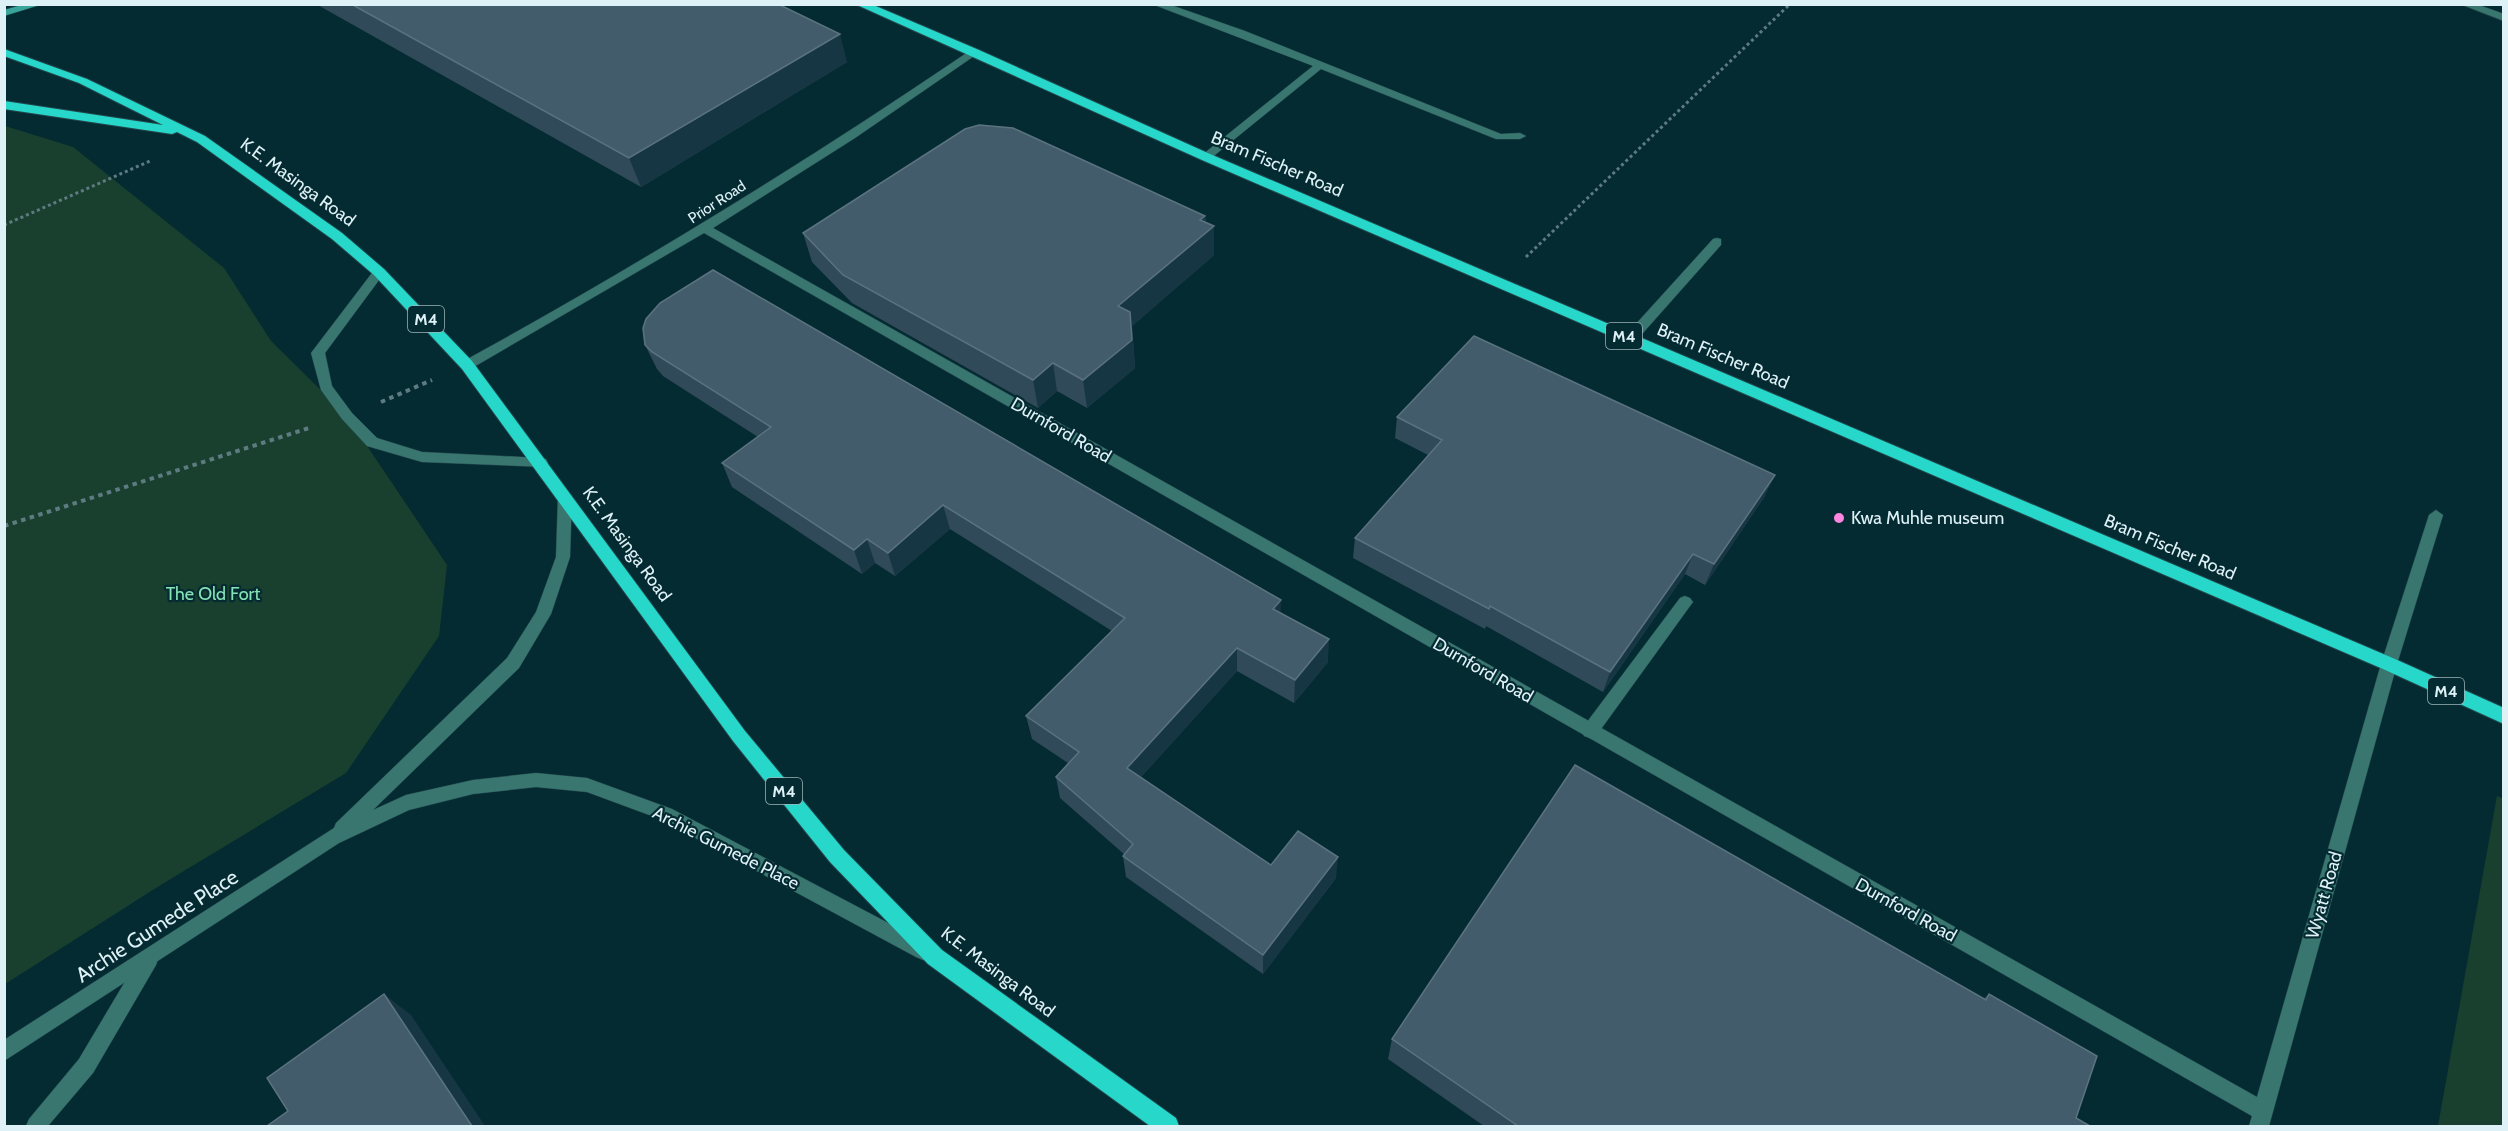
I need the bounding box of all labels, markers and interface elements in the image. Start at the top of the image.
street label: Bram Fischer Road [1208,126,1346,202]
street label: K.E. Masinga Road [236,133,360,231]
street label: Prior Road [685,177,749,227]
road number: M4 [408,306,444,332]
street label: Bram Fischer Road [1654,318,1792,394]
road number: M4 [1606,323,1642,349]
street label: Durnford Road [1007,392,1115,468]
street label: K.E. Masinga Road [578,482,676,606]
place label: Kwa Muhle museum [1851,507,2004,529]
street label: Bram Fischer Road [2101,509,2239,585]
marker: Kwa Muhle museum [1832,511,1846,525]
park label: The Old Fort [166,583,260,605]
street label: Durnford Road [1429,632,1537,708]
road number: M4 [2428,678,2464,704]
road number: M4 [766,778,802,804]
street label: Archie Gumede Place [649,802,803,894]
street label: Wyatt Road [2301,849,2347,941]
street label: Archie Gumede Place [71,864,243,987]
street label: Durnford Road [1852,873,1960,947]
street label: K.E. Masinga Road [937,922,1059,1022]

